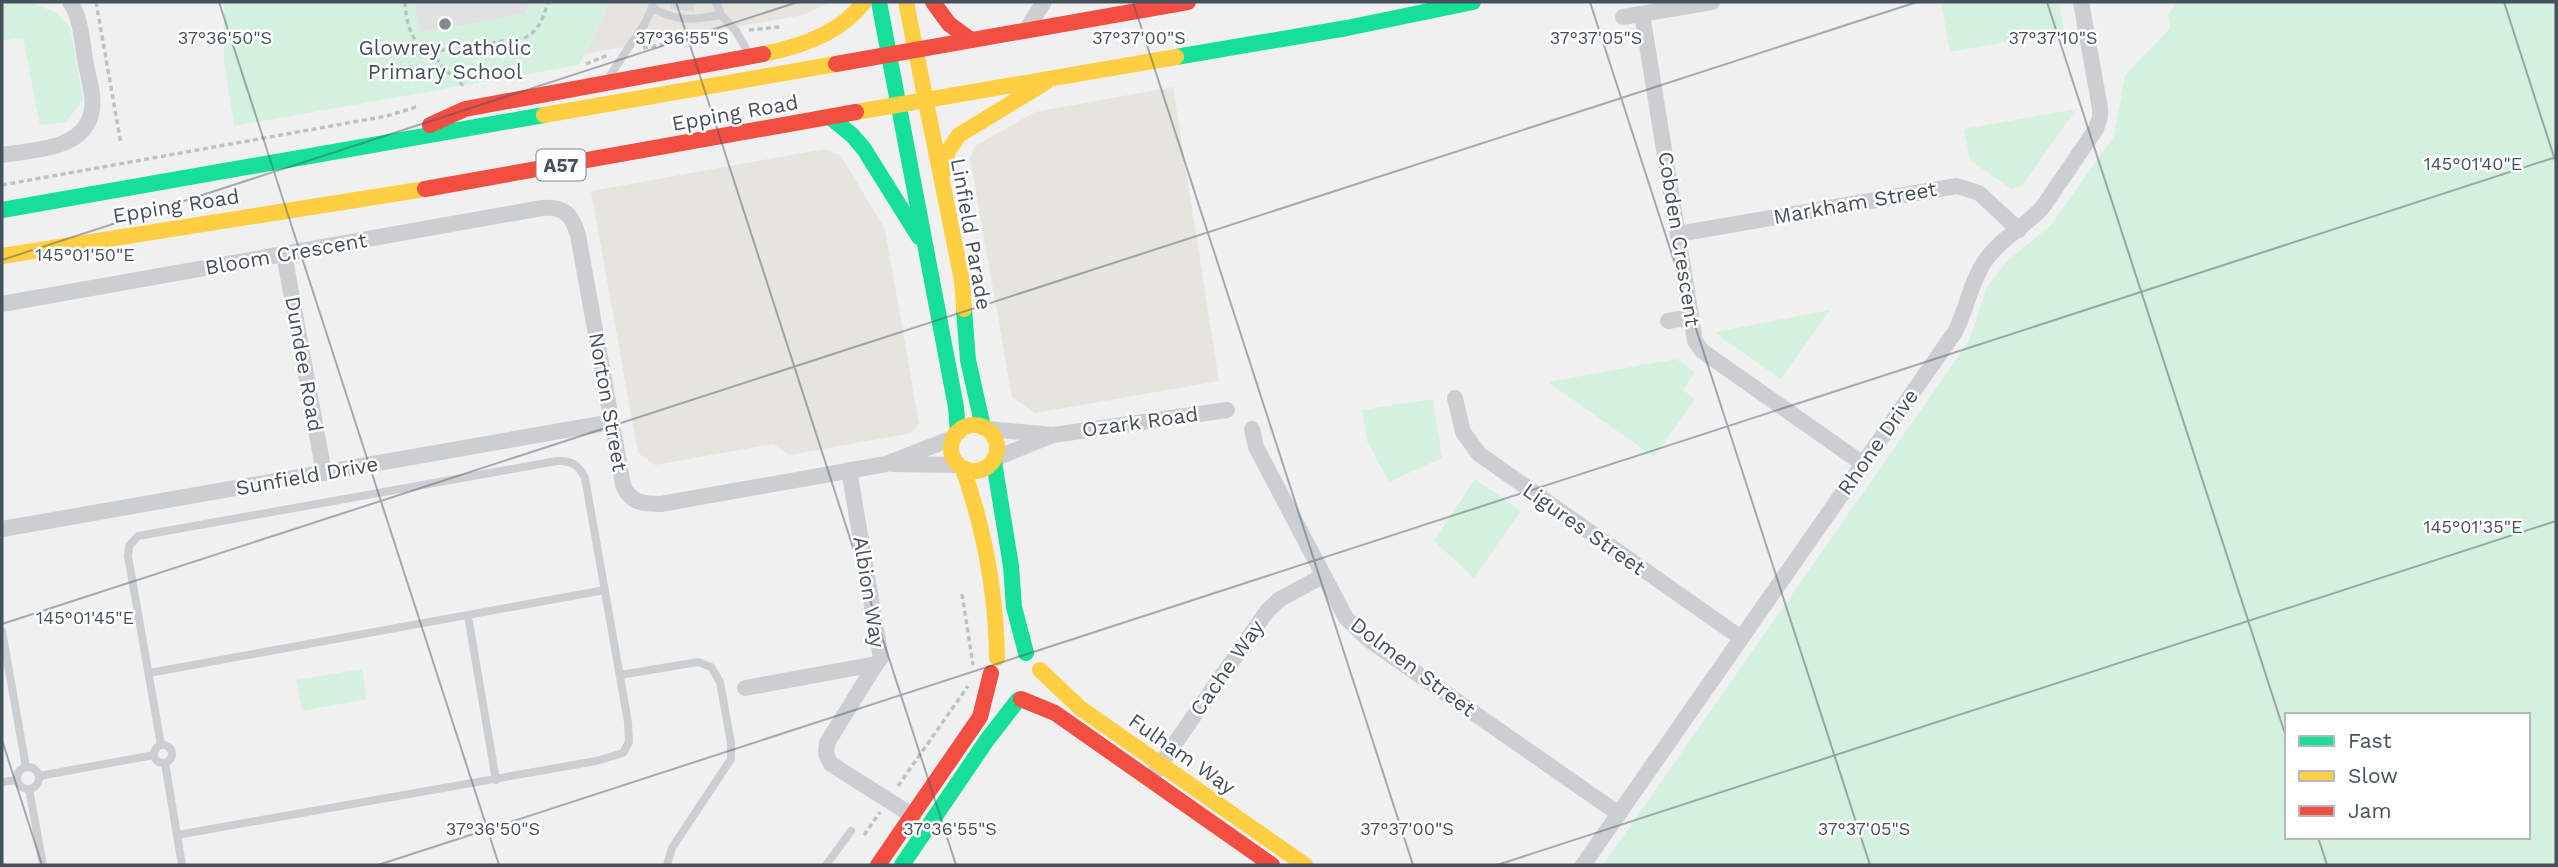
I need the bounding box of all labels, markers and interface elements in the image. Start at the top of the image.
marker: Glowrey Catholic Primary School [437,16,453,32]
text: 37°36'50"S [178,27,272,48]
text: 37°36'55"S [635,27,729,48]
text: 37°37'00"S [1092,27,1186,48]
text: 37°37'05"S [1550,27,1642,48]
text: 37°37'10"S [2008,27,2098,48]
place label: Glowrey Catholic Primary School [359,35,531,84]
street label: Epping Road [670,89,800,136]
road number: A57 [536,150,586,181]
street label: Cobden Crescent [1653,150,1706,328]
text: 145°01'40"E [2424,153,2522,174]
street label: Linfield Parade [946,156,997,312]
street label: Markham Street [1771,176,1939,229]
street label: Epping Road [111,183,241,228]
street label: Bloom Crescent [203,227,369,280]
text: 145°01'50"E [35,244,135,265]
street label: Dundee Road [280,294,329,434]
street label: Norton Street [584,331,633,473]
street label: Rhone Drive [1832,384,1923,500]
street label: Ozark Road [1080,401,1200,442]
street label: Sunfield Drive [234,451,380,500]
street label: Ligures Street [1518,477,1651,580]
text: 145°01'35"E [2424,516,2522,537]
street label: Albion Way [848,534,891,650]
text: 145°01'45"E [36,607,134,628]
street label: Dolmen Street [1346,612,1481,722]
street label: Cache Way [1184,615,1269,720]
street label: Fulham Way [1124,708,1241,800]
legend [2285,713,2530,839]
text: Fast [2348,728,2392,753]
text: Slow [2348,763,2398,788]
text: Jam [2348,798,2391,823]
text: 37°36'50"S [446,818,540,839]
text: 37°36'55"S [903,818,997,839]
text: 37°37'00"S [1360,818,1454,839]
text: 37°37'05"S [1818,818,1910,839]

